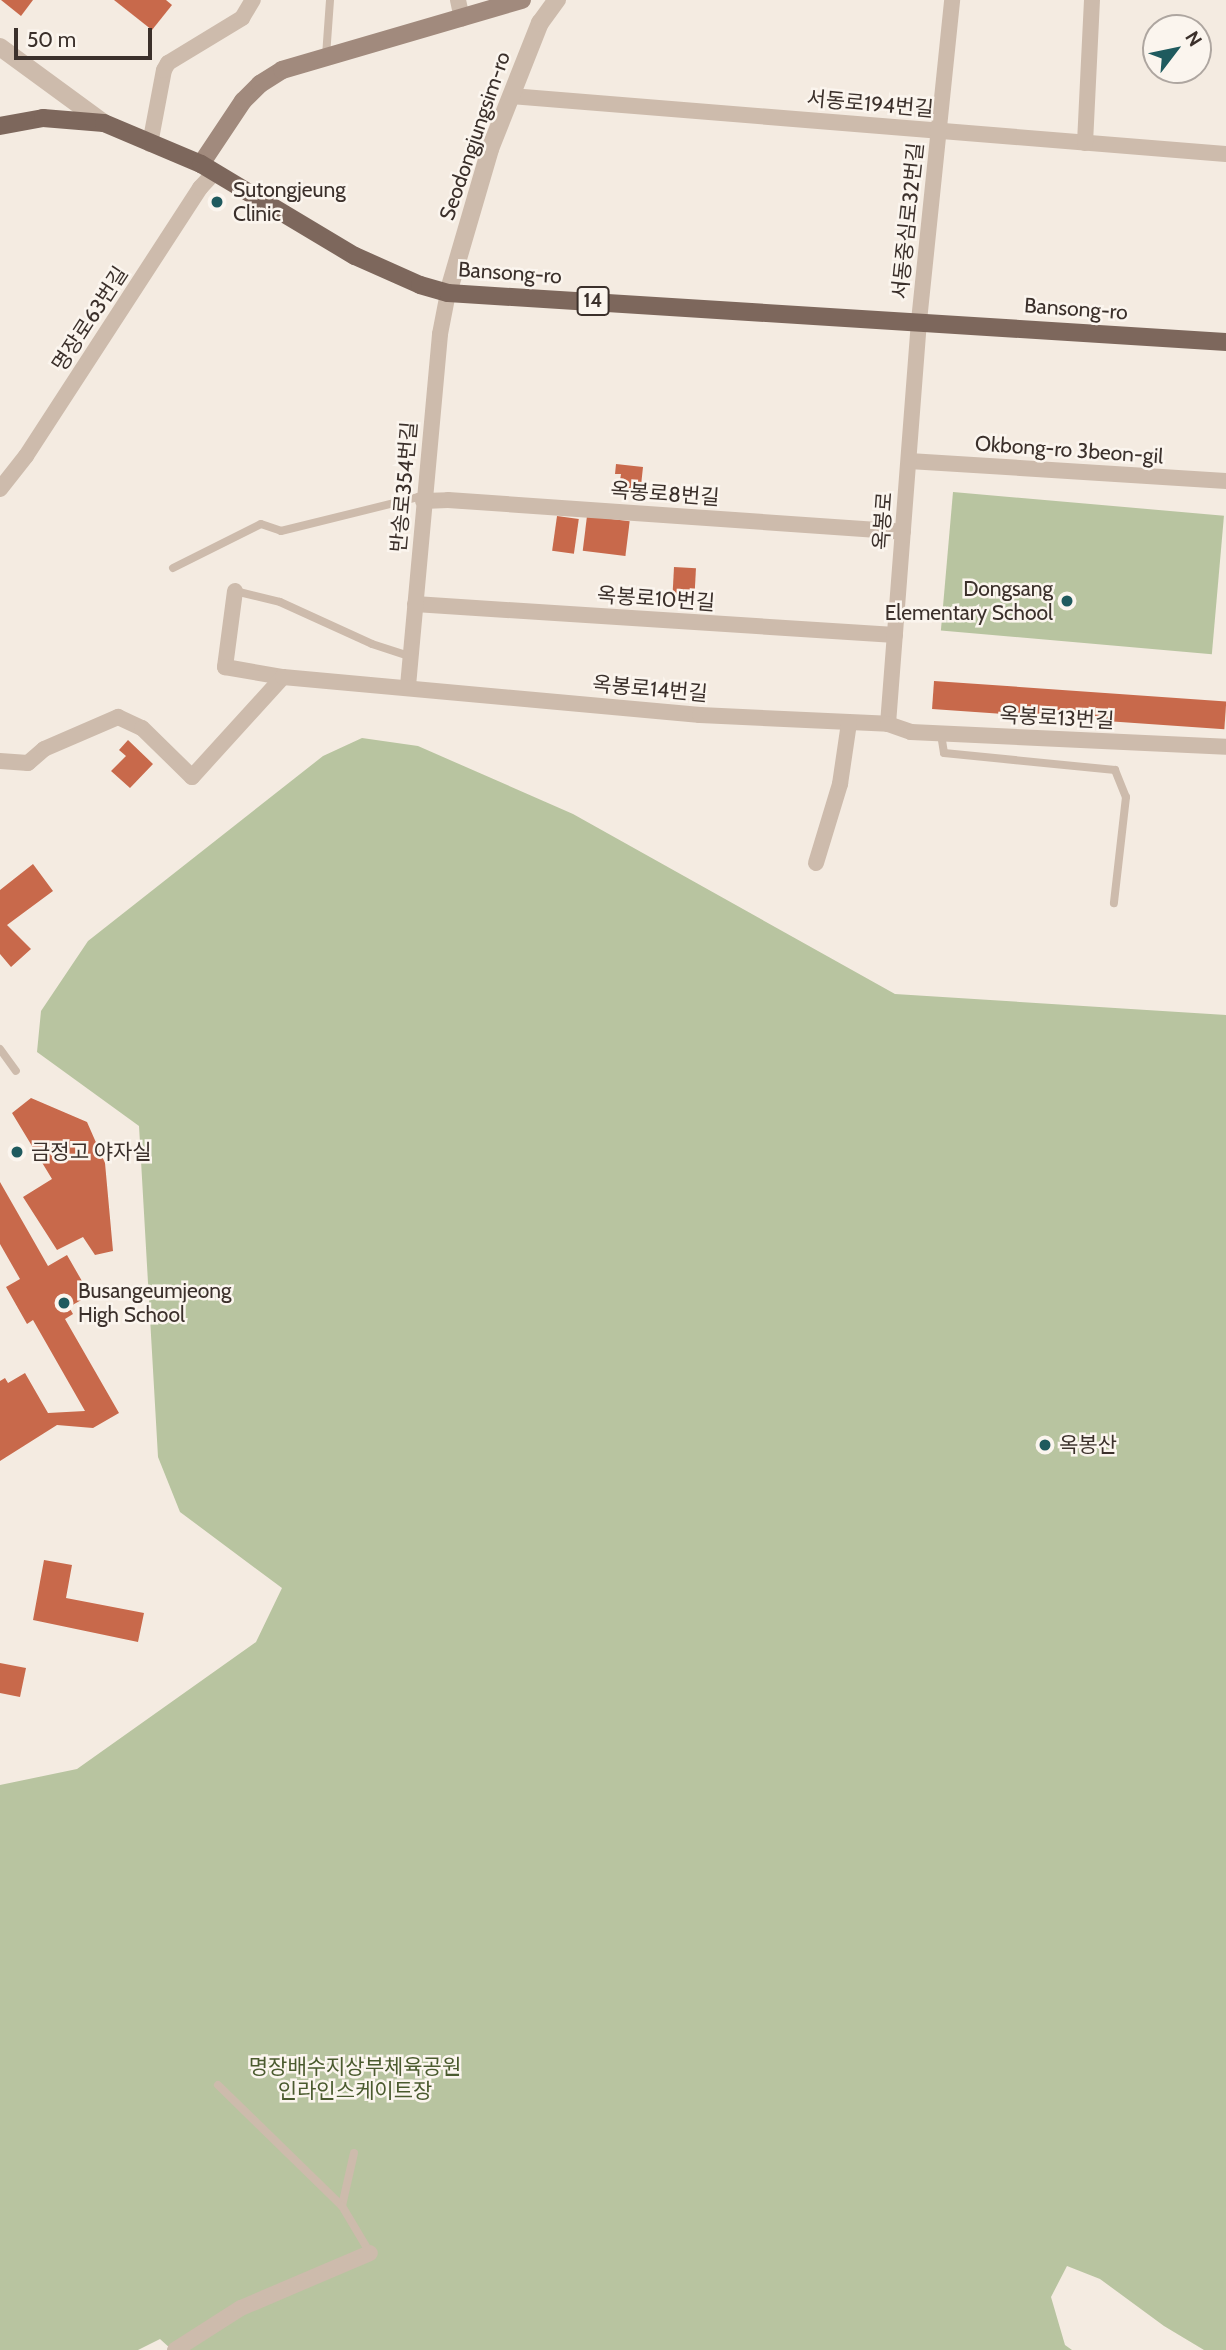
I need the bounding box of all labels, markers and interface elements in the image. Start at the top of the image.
scale bar [18,14,156,58]
north arrow [1142,14,1212,84]
text: 50 m [27,27,76,52]
text: N [1180,27,1207,50]
street label: Seodongjungsim-ro [434,49,516,223]
street label: 서동로194번길 [805,86,935,122]
street label: 서동중심로32번길 [887,141,929,301]
place label: Sutongjeung Clinic [233,177,346,227]
marker: Sutongjeung Clinic [207,192,227,212]
street label: Bansong-ro [457,257,563,289]
street label: 명장로63번길 [47,262,133,376]
road number: 14 [576,286,610,316]
street label: Bansong-ro [1023,293,1129,325]
street label: 반송로354번길 [386,420,422,554]
street label: Okbong-ro 3beon-gil [974,431,1164,469]
street label: 옥봉로8번길 [610,478,720,510]
street label: 옥봉로 [868,491,898,551]
place label: Dongsang Elementary School [885,576,1053,626]
street label: 옥봉로10번길 [596,582,716,616]
marker: Dongsang Elementary School [1059,593,1075,609]
street label: 옥봉로14번길 [591,671,709,707]
street label: 옥봉로13번길 [999,702,1115,734]
place label: 금정고 야자실 [31,1139,152,1165]
marker: 금정고 야자실 [9,1144,25,1160]
place label: Busangeumjeong High School [78,1278,232,1328]
marker: Busangeumjeong High School [56,1295,72,1311]
place label: 옥봉산 [1059,1432,1117,1458]
marker: 옥봉산 [1037,1437,1053,1453]
park label: 명장배수지상부체육공원 인라인스케이트장 [249,2054,461,2104]

